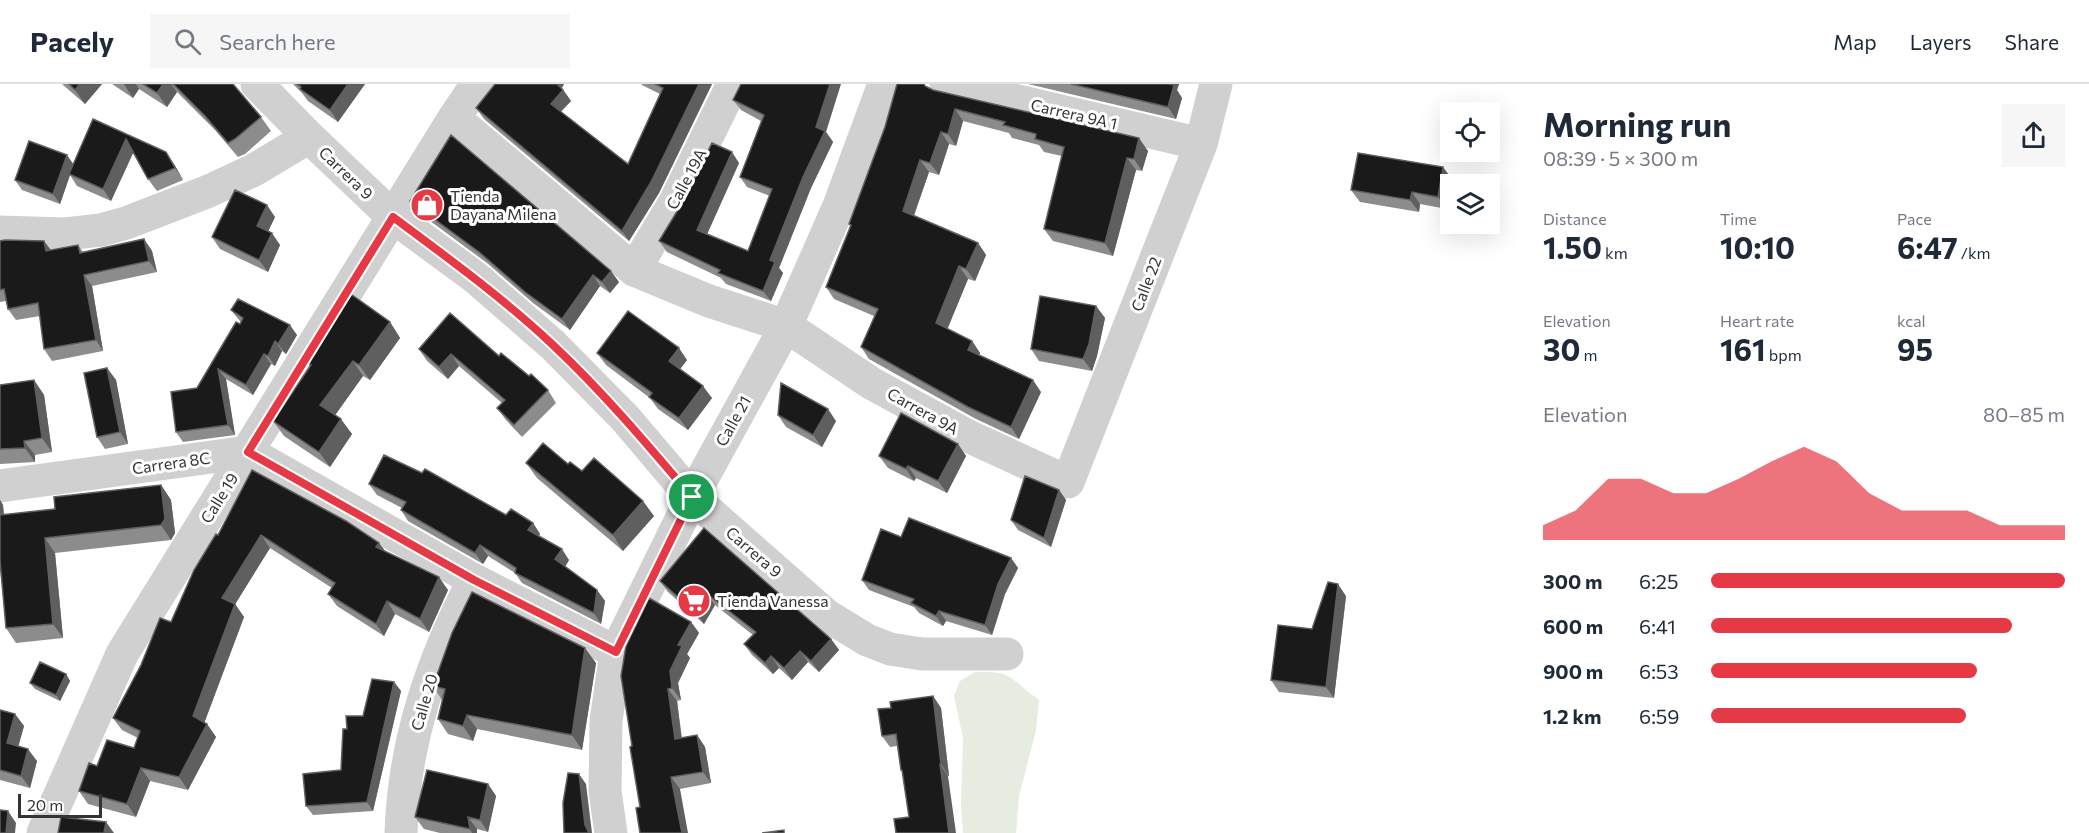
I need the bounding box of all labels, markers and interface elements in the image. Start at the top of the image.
search box [150,14,570,68]
text: Pacely [30,24,114,58]
icon: search [171,25,204,58]
text: Search here [219,28,336,55]
text: Map [1833,29,1877,54]
text: Layers [1910,29,1972,54]
text: Share [2005,29,2059,54]
street label: Carrera 9A 1 [1029,94,1119,133]
map controls [1440,102,1500,234]
button: locate [1440,102,1500,162]
text: Morning run [1543,103,1731,144]
button: share [2002,104,2065,167]
street label: Carrera 9 [315,142,377,203]
street label: Calle 19A [662,145,709,212]
text: 08:39 · 5 × 300 m [1543,146,1698,170]
button: layers [1440,174,1500,234]
place label: Tienda Dayana Milena [450,186,557,223]
shop icon: Tienda Dayana Milena [409,187,445,223]
text: Distance [1543,209,1607,228]
text: Time [1720,209,1757,228]
text: Pace [1897,209,1932,228]
text: 1.50 [1543,228,1602,265]
text: 10:10 [1720,228,1795,265]
text: 6:47 [1897,228,1958,265]
text: km [1602,243,1628,262]
text: /km [1958,243,1991,262]
street label: Calle 22 [1127,254,1165,314]
text: Elevation [1543,311,1611,330]
text: Heart rate [1720,311,1794,330]
text: kcal [1897,311,1926,330]
text: 30 [1543,330,1580,367]
text: 161 [1720,330,1766,367]
text: 95 [1897,330,1933,367]
text: m [1580,345,1597,364]
text: bpm [1766,345,1802,364]
street label: Carrera 9A [884,383,962,438]
street label: Calle 21 [711,392,754,449]
text: Elevation [1543,402,1628,426]
text: 80–85 m [1983,402,2065,426]
street label: Carrera 8C [131,448,211,477]
street label: Calle 19 [196,469,241,526]
pin [666,471,717,522]
icon: arrive [675,480,708,513]
street label: Carrera 9 [723,522,786,581]
text: 300 m [1543,569,1603,593]
text: 6:25 [1639,569,1678,593]
supermarket icon: Tienda Vanessa [676,583,712,619]
place label: Tienda Vanessa [717,591,829,610]
text: 600 m [1543,614,1603,638]
text: 6:41 [1639,614,1676,638]
text: 900 m [1543,659,1603,683]
text: 6:53 [1639,659,1679,683]
street label: Calle 20 [406,671,441,732]
text: 1.2 km [1543,704,1601,728]
text: 6:59 [1639,704,1680,728]
scale bar [18,791,102,818]
text: 20 m [27,795,63,814]

